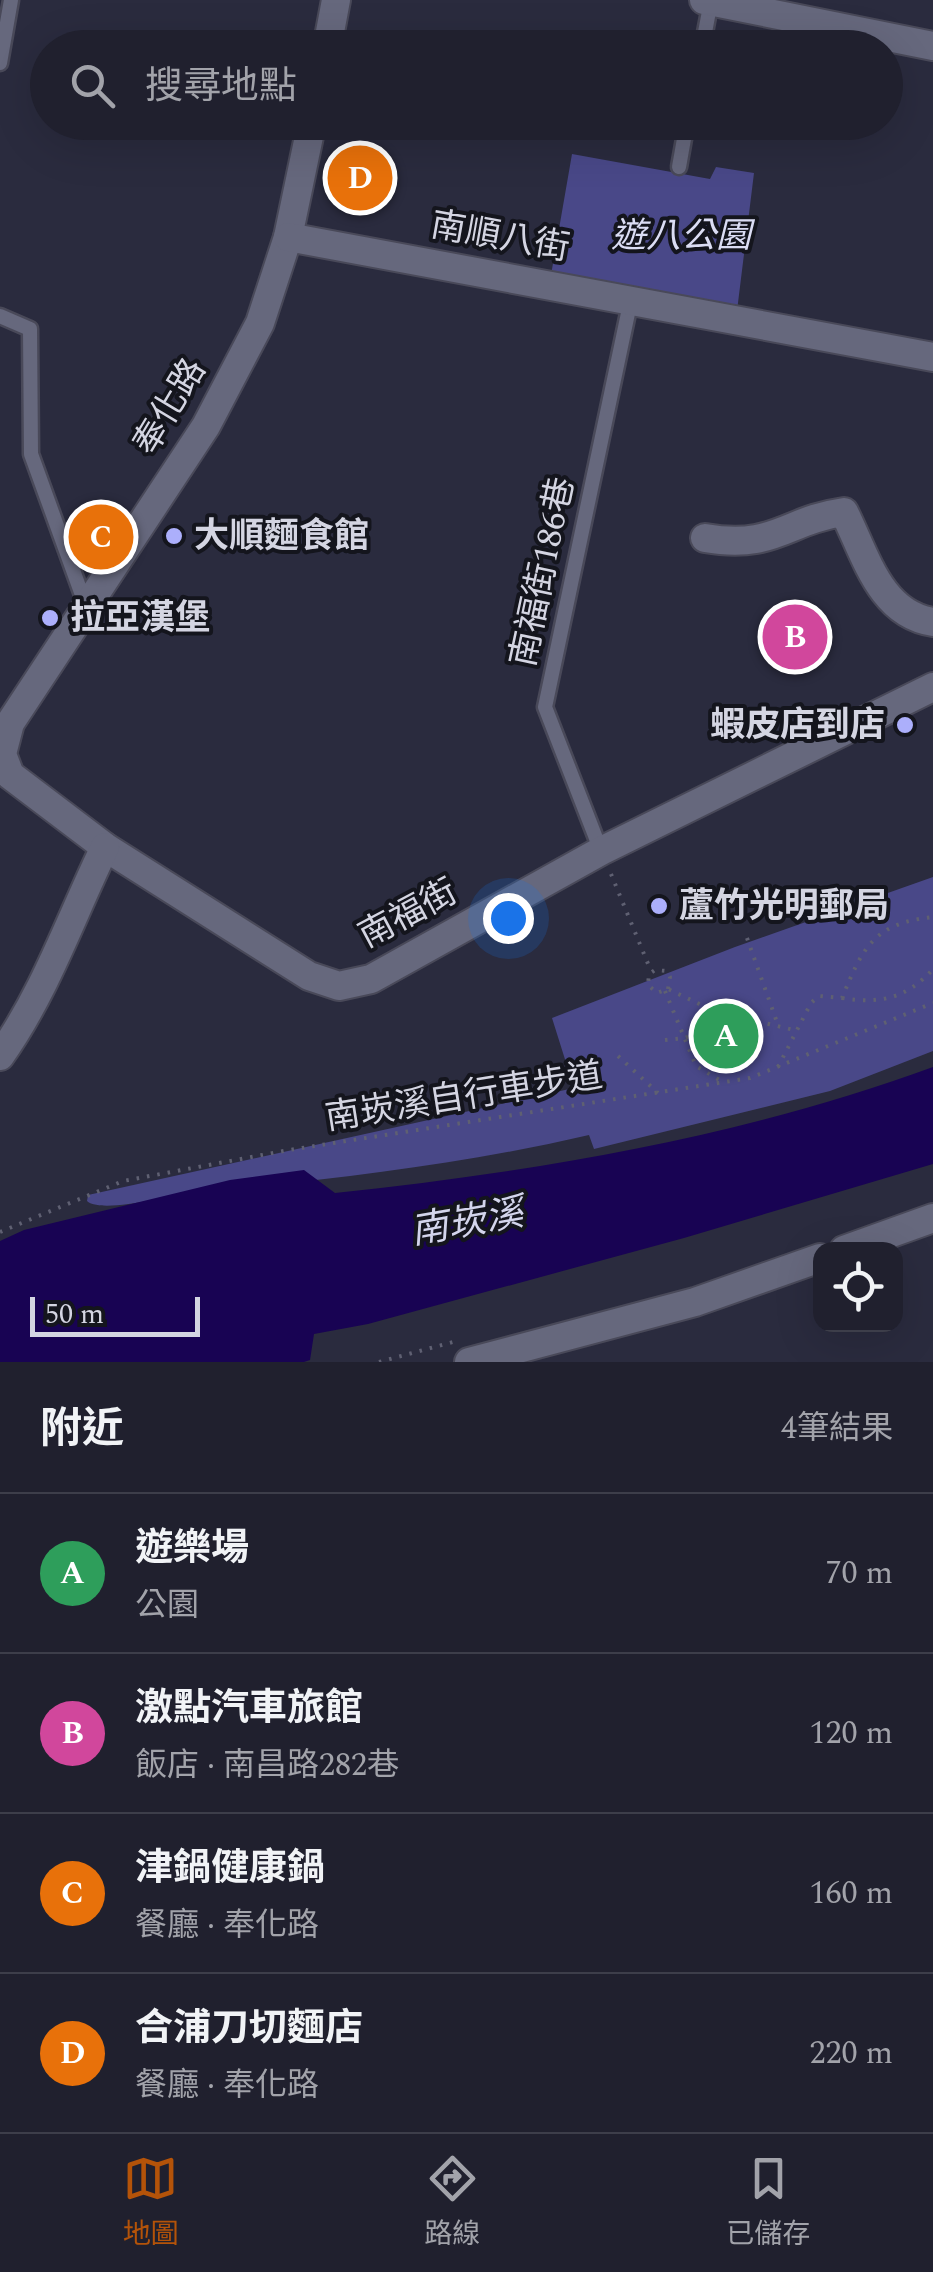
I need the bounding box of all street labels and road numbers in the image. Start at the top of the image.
street label: 南順八街 [426,199,574,275]
street label: 奉化路 [120,348,220,466]
street label: 南福街186巷 [497,472,589,672]
street label: 南福街 [349,866,467,962]
street label: 南崁溪自行車步道 [322,1049,606,1145]

